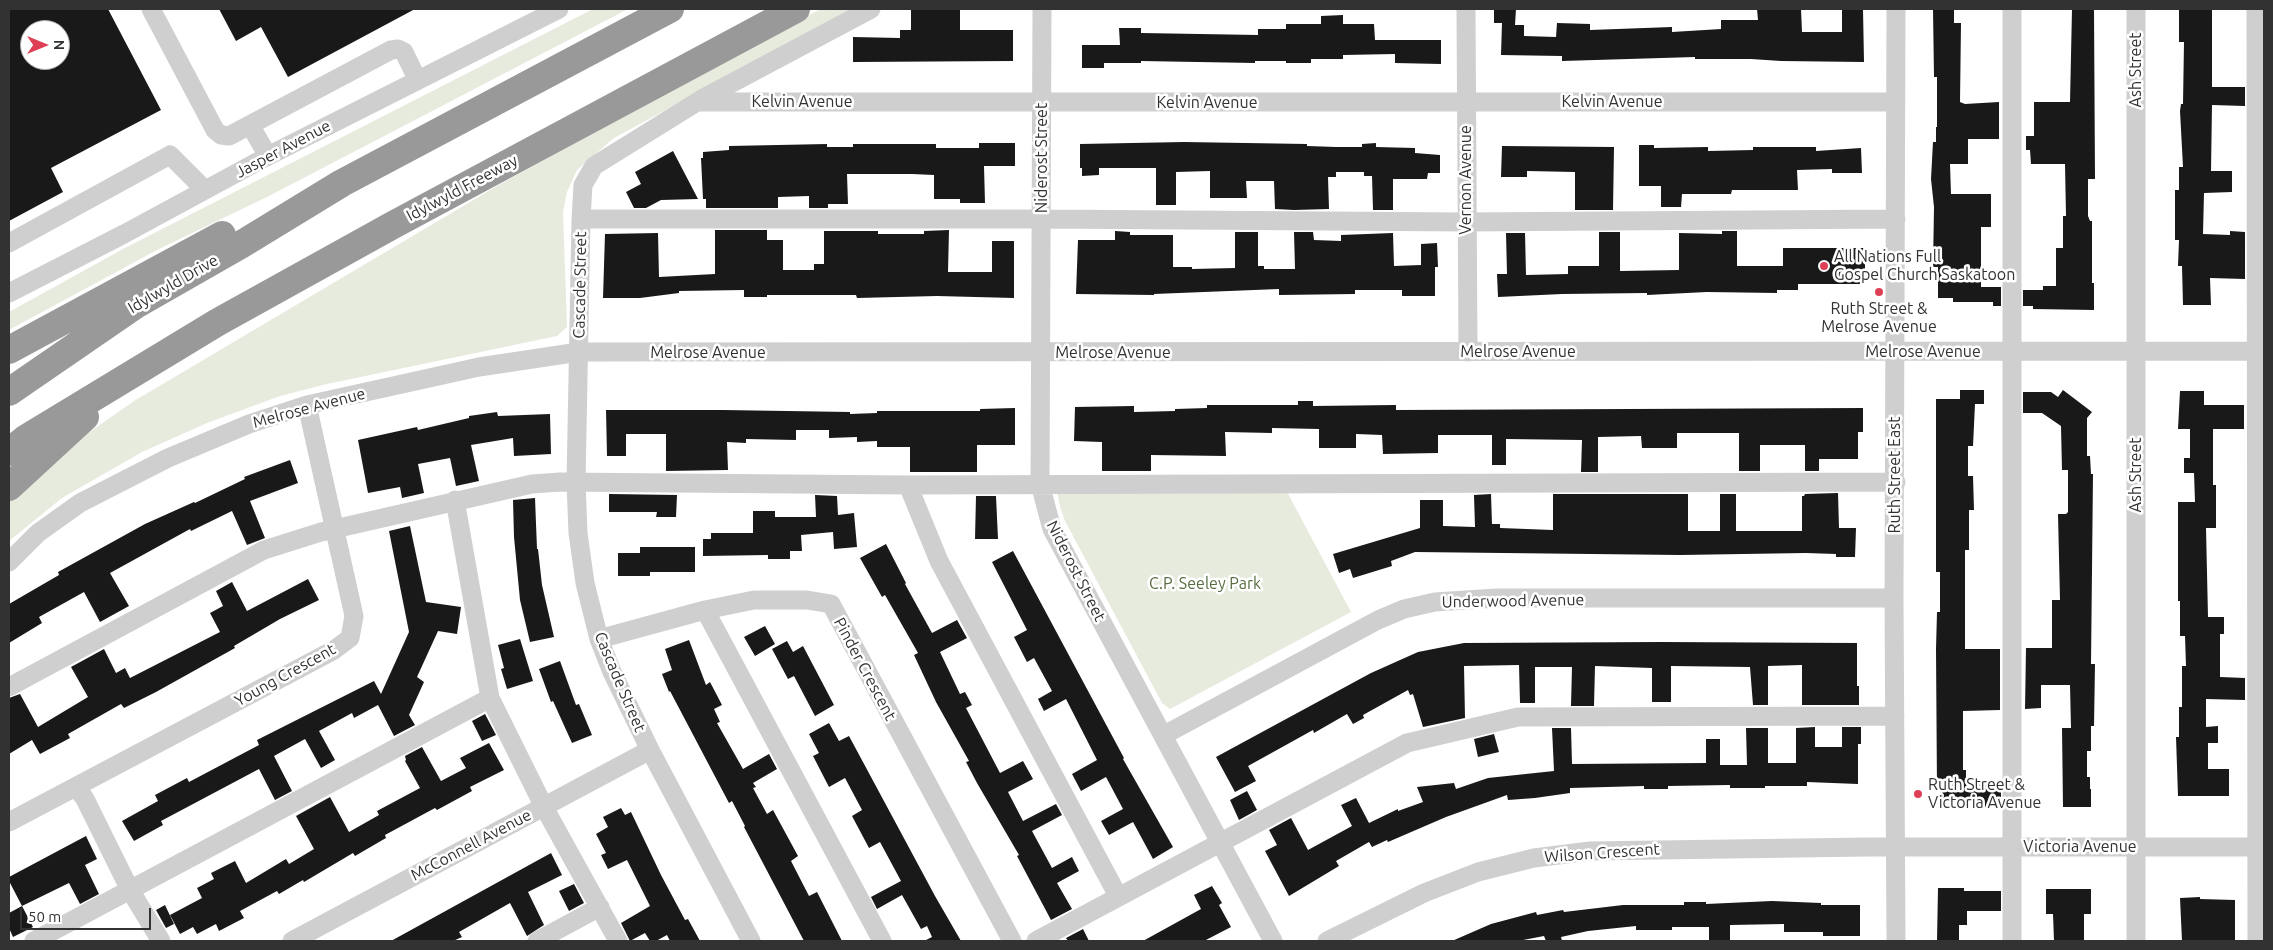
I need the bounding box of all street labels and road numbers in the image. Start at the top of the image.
street label: Ash Street [2126,32,2146,108]
street label: Kelvin Avenue [752,92,852,112]
street label: Kelvin Avenue [1562,92,1662,112]
street label: Kelvin Avenue [1157,93,1257,113]
street label: Niderost Street [1032,103,1052,213]
street label: Jasper Avenue [232,116,334,182]
street label: Vernon Avenue [1456,125,1476,235]
street label: Idylwyld Freeway [403,151,521,225]
street label: Cascade Street [569,231,591,339]
street label: Idylwyld Drive [125,250,221,318]
street label: Melrose Avenue [1460,342,1576,362]
street label: Melrose Avenue [1865,342,1981,362]
street label: Melrose Avenue [650,343,766,363]
street label: Melrose Avenue [1055,343,1171,363]
street label: Melrose Avenue [251,384,367,432]
street label: Ruth Street East [1885,417,1905,533]
street label: Ash Street [2126,437,2146,513]
street label: Niderost Street [1042,517,1110,625]
street label: Underwood Avenue [1441,590,1585,612]
street label: Pinder Crescent [830,614,900,724]
street label: Cascade Street [590,629,650,735]
street label: Young Crescent [231,639,339,711]
street label: McConnell Avenue [408,805,534,885]
street label: Victoria Avenue [2023,837,2137,857]
street label: Wilson Crescent [1544,839,1660,867]

